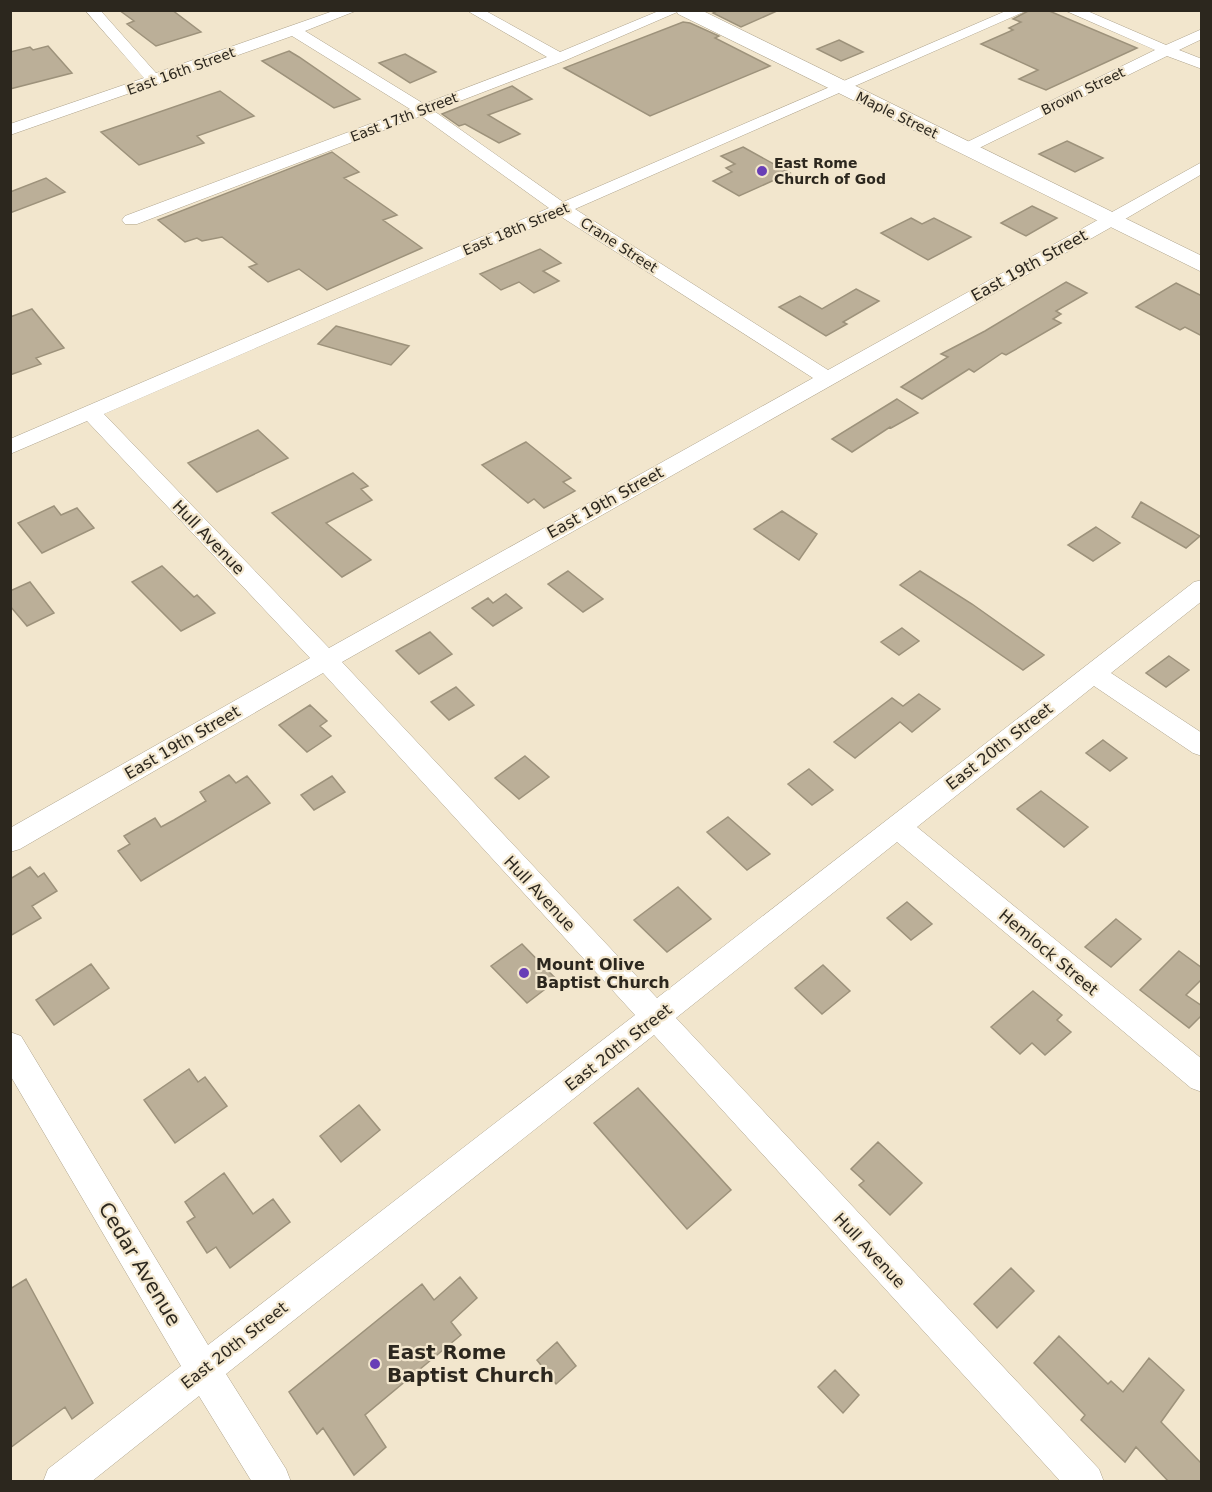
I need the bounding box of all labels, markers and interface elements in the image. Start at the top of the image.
street label: East 16th Street [125,44,238,98]
street label: Brown Street [1039,64,1128,118]
street label: Maple Street [853,88,941,142]
street label: East 17th Street [348,89,460,145]
place label: East Rome Church of God [774,155,886,187]
marker: East Rome Church of God [755,164,769,178]
street label: East 18th Street [460,199,572,259]
street label: Crane Street [577,214,661,276]
street label: East 19th Street [968,226,1091,305]
street label: East 19th Street [544,463,667,542]
street label: Hull Avenue [169,496,249,578]
street label: East 20th Street [942,699,1056,794]
street label: East 19th Street [121,702,243,783]
street label: Hull Avenue [500,852,579,935]
street label: Hemlock Street [995,905,1102,999]
place label: Mount Olive Baptist Church [536,955,670,992]
marker: Mount Olive Baptist Church [517,966,531,980]
street label: East 20th Street [561,1000,675,1095]
street label: Cedar Avenue [94,1198,186,1330]
street label: Hull Avenue [830,1209,909,1292]
street label: East 20th Street [177,1298,291,1393]
place label: East Rome Baptist Church [387,1340,554,1387]
marker: East Rome Baptist Church [368,1357,382,1371]

